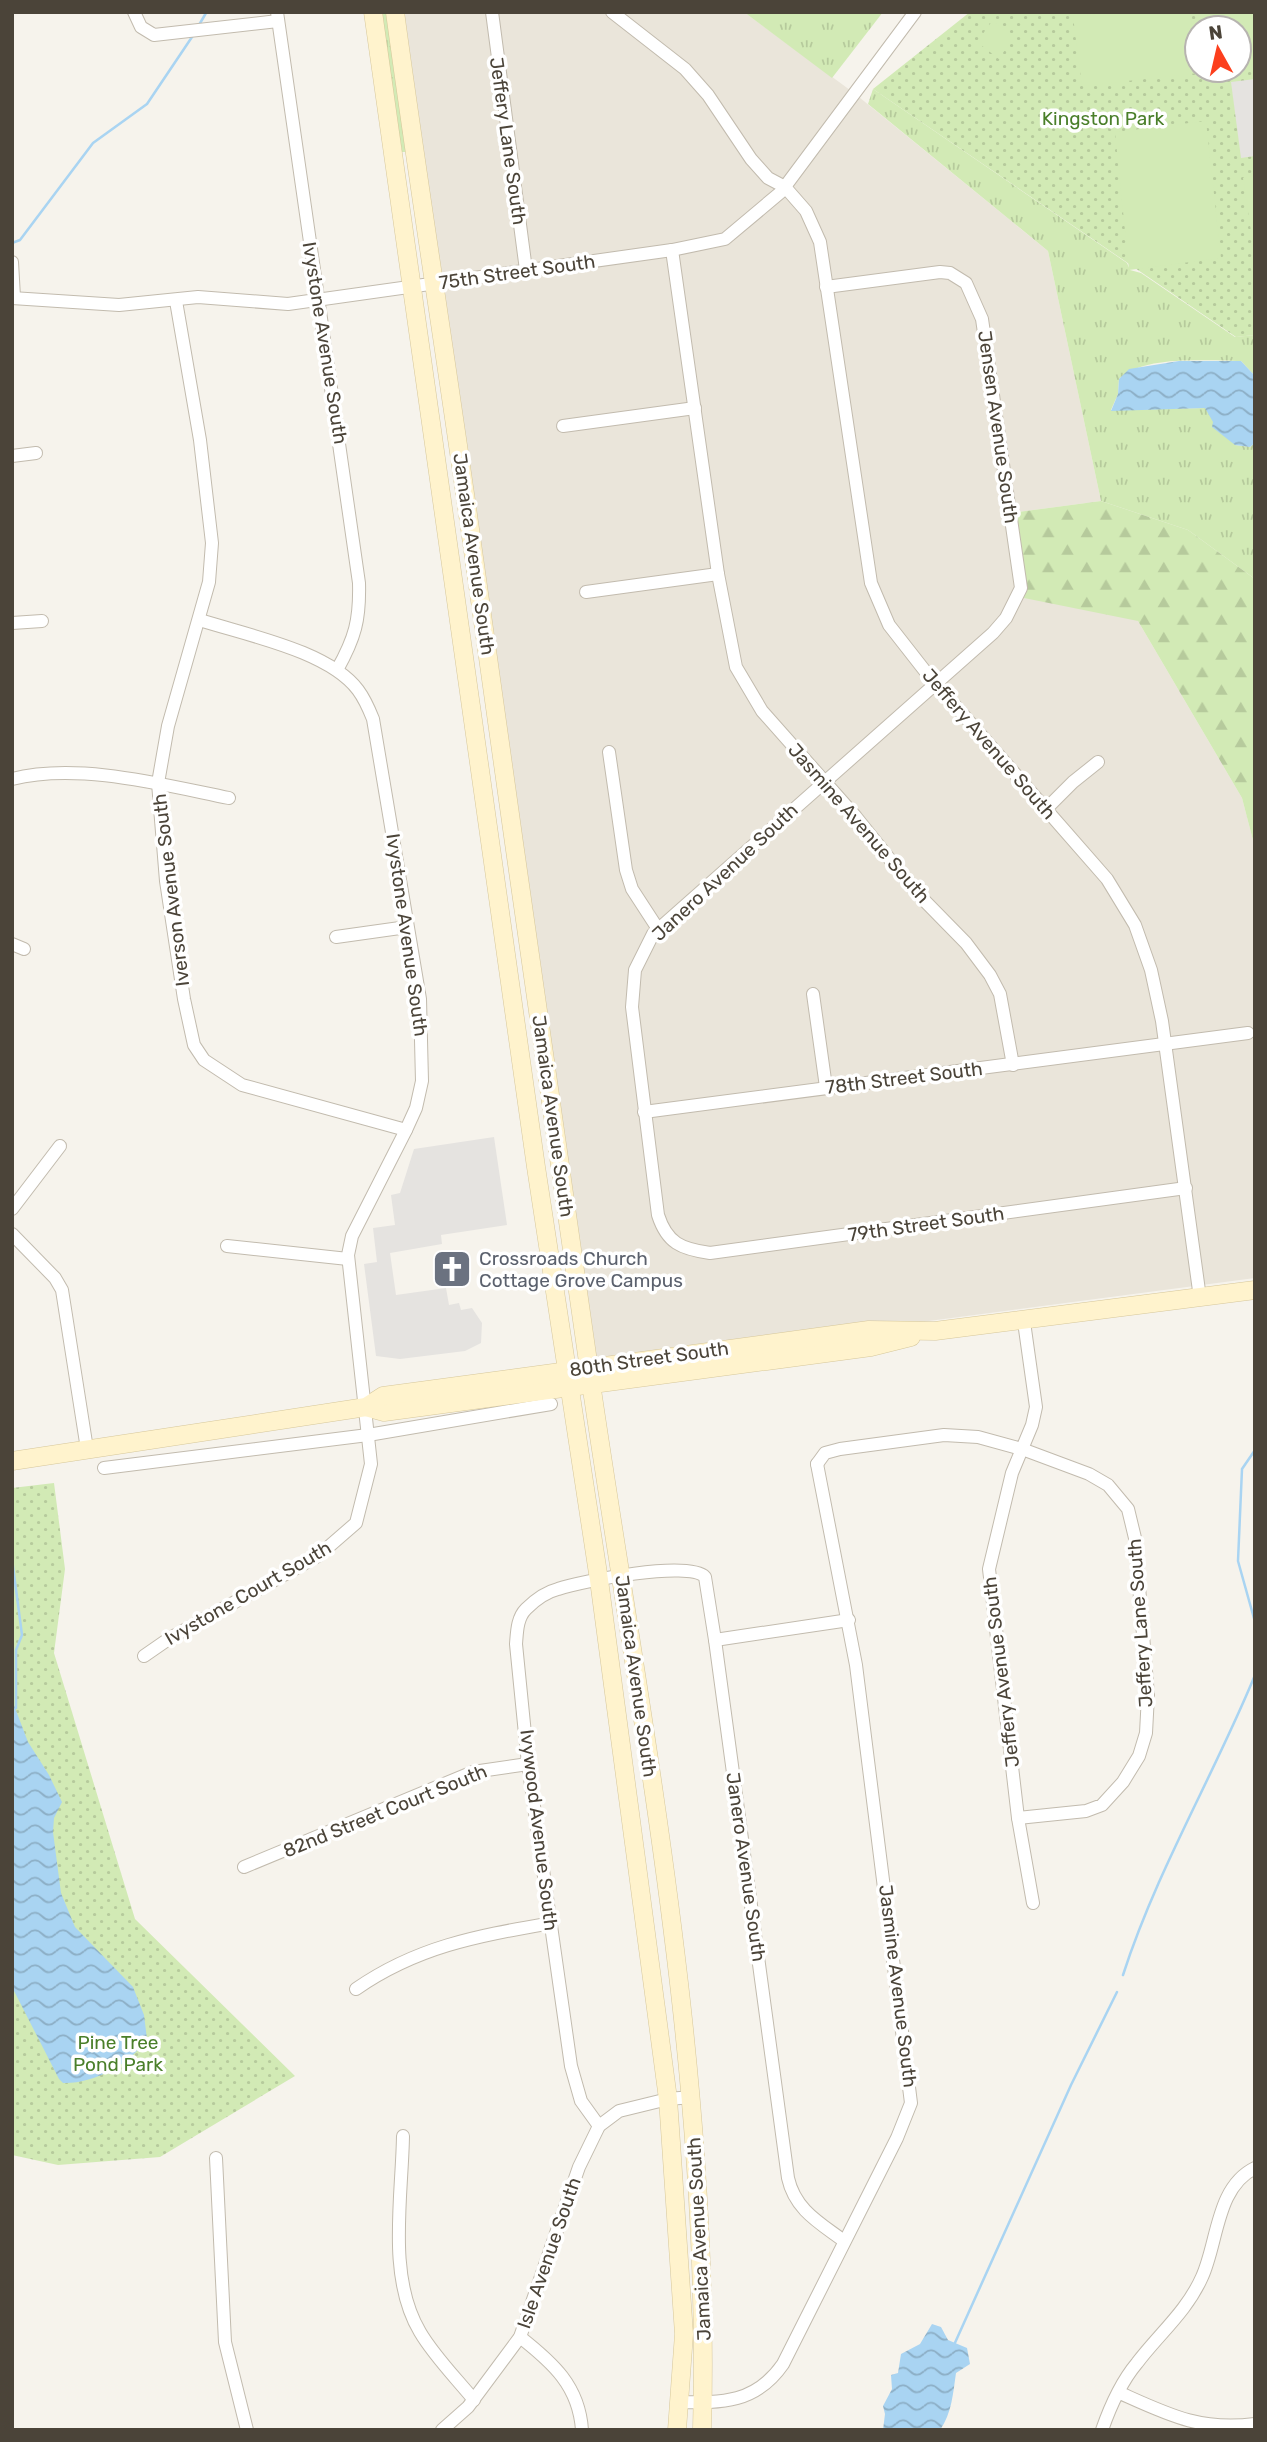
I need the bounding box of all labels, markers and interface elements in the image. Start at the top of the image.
north arrow [1183,14,1253,84]
text: N [1207,20,1224,45]
street label: Jeffery Lane South [485,56,531,226]
park label: Kingston Park [1042,107,1164,130]
street label: Ivystone Avenue South [298,240,352,446]
street label: 75th Street South [437,250,597,294]
street label: Jensen Avenue South [973,329,1023,525]
street label: Jamaica Avenue South [448,451,500,657]
street label: Jeffery Avenue South [917,664,1061,824]
street label: Jasmine Avenue South [783,738,935,908]
street label: Iverson Avenue South [148,792,194,988]
street label: Janero Avenue South [647,798,803,946]
street label: Ivystone Avenue South [381,832,433,1038]
street label: Jamaica Avenue South [527,1013,579,1219]
street label: 78th Street South [824,1057,984,1099]
street label: 79th Street South [846,1202,1006,1246]
place label: Crossroads Church Cottage Grove Campus [479,1247,683,1292]
church icon: Crossroads Church Cottage Grove Campus [431,1248,473,1290]
street label: 80th Street South [568,1336,730,1382]
street label: Ivystone Court South [161,1536,335,1650]
street label: Jeffery Lane South [1123,1538,1157,1708]
street label: Jamaica Avenue South [610,1573,662,1779]
street label: Jeffery Avenue South [978,1575,1024,1769]
street label: Ivywood Avenue South [515,1728,563,1932]
street label: 82nd Street Court South [280,1760,490,1862]
street label: Janero Avenue South [721,1771,771,1963]
street label: Jasmine Avenue South [874,1883,922,2089]
park label: Pine Tree Pond Park [73,2031,163,2076]
street label: Jamaica Avenue South [682,2137,716,2341]
street label: Isle Avenue South [512,2174,586,2332]

